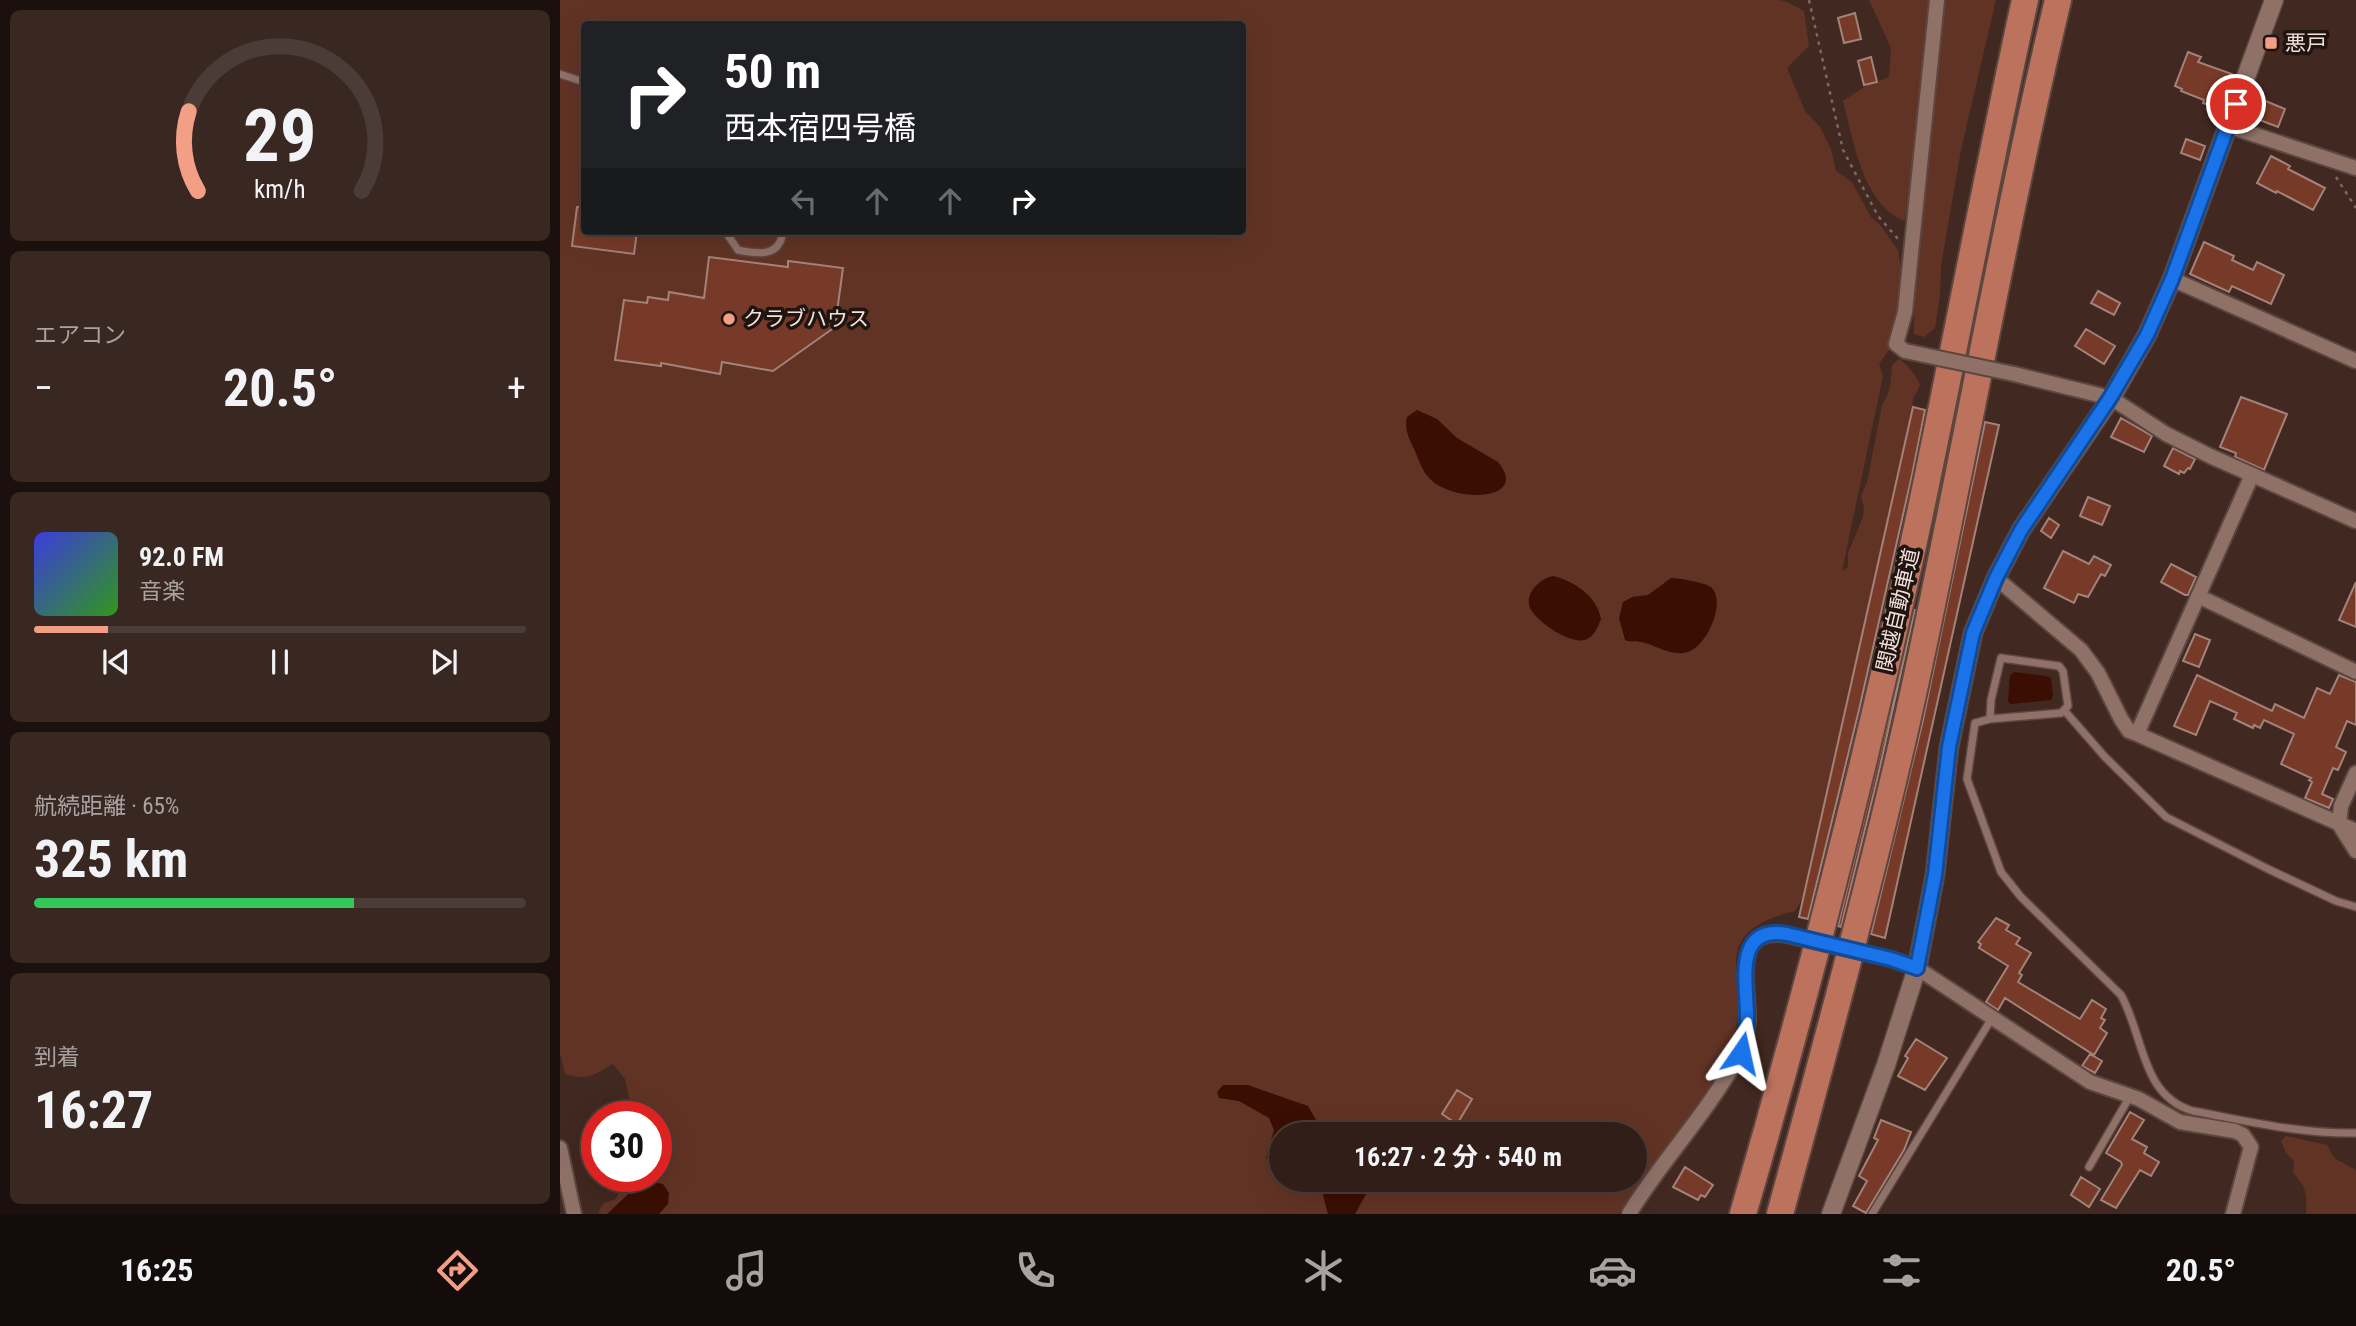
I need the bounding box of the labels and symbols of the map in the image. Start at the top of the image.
place label: 悪戸 [2285,31,2327,55]
marker: 悪戸 [2263,35,2279,51]
pin [2206,74,2266,134]
place label: クラブハウス [743,307,869,331]
marker: クラブハウス [721,311,737,327]
street label: 関越自動車道 [1872,546,1924,674]
position arrow [1704,1016,1778,1090]
speed limit sign: 30 [581,1101,672,1192]

